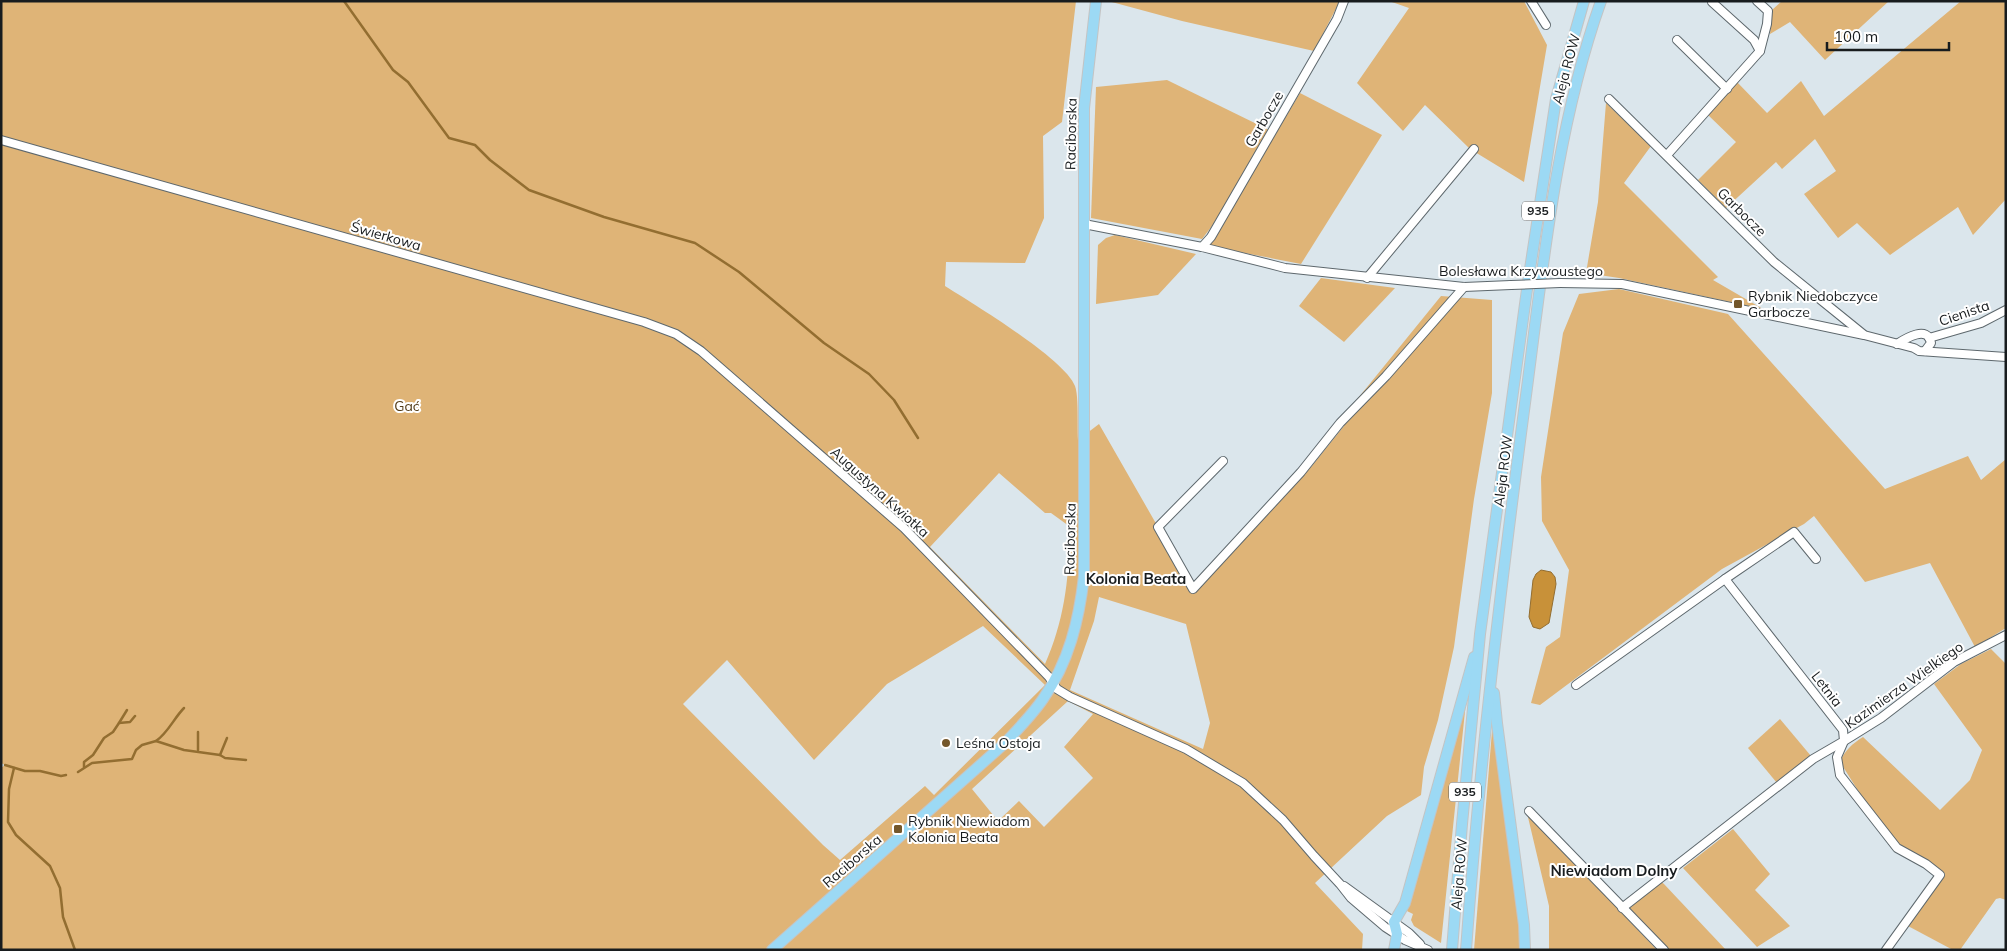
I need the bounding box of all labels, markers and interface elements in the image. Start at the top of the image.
scale bar [1827,20,1950,52]
text: 100 m [1834,27,1878,46]
street label: Aleja ROW [1548,31,1584,106]
street label: Garbocze [1241,88,1287,150]
street label: Raciborska [1061,98,1081,170]
street label: Garbocze [1714,184,1770,240]
road number: 935 [1522,202,1554,220]
street label: Świerkowa [349,217,423,255]
street label: Bolesława Krzywoustego [1439,262,1603,280]
place label: Rybnik Niedobczyce Garbocze [1748,287,1878,321]
street label: Cienista [1936,296,1992,330]
marker: Rybnik Niedobczyce Garbocze [1732,298,1744,310]
park label: Gać [394,397,420,415]
street label: Aleja ROW [1490,434,1516,508]
street label: Augustyna Kwiotka [827,443,933,541]
street label: Raciborska [1060,503,1080,575]
district label: Kolonia Beata [1086,569,1186,588]
street label: Kazimierza Wielkiego [1842,637,1966,733]
street label: Letnia [1808,668,1846,710]
place label: Leśna Ostoja [956,734,1041,752]
marker: Leśna Ostoja [940,737,952,749]
road number: 935 [1449,782,1481,802]
place label: Rybnik Niewiadom Kolonia Beata [908,812,1030,846]
marker: Rybnik Niewiadom Kolonia Beata [892,823,904,835]
street label: Raciborska [819,831,885,891]
street label: Aleja ROW [1447,837,1471,911]
district label: Niewiadom Dolny [1551,861,1678,880]

